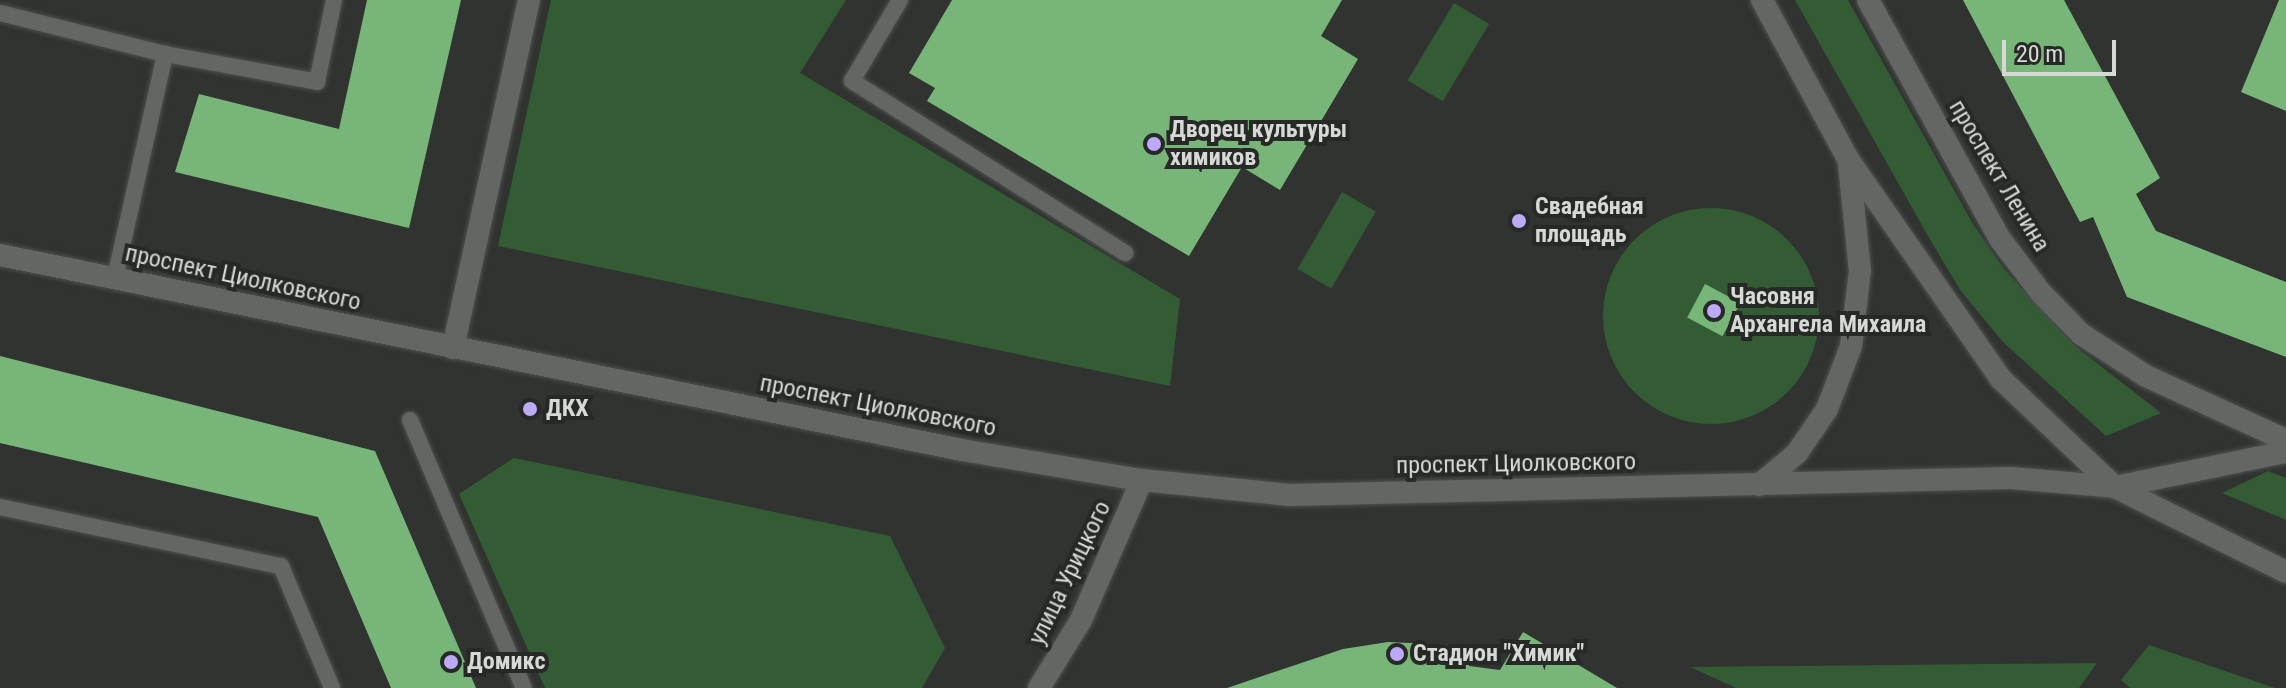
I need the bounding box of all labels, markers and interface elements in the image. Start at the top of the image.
scale bar [2006,24,2120,74]
text: 20 m [2016,40,2063,68]
street label: проспект Ленина [1942,95,2056,257]
place label: Дворец культуры химиков [1170,116,1347,172]
marker: Дворец культуры химиков [1145,135,1163,153]
place label: Свадебная площадь [1535,193,1644,249]
marker: Свадебная площадь [1510,212,1528,230]
street label: проспект Циолковского [123,239,363,317]
place label: Часовня Архангела Михаила [1730,283,1926,339]
marker: Часовня Архангела Михаила [1705,302,1723,320]
street label: проспект Циолковского [757,369,999,443]
place label: ДКХ [546,395,589,423]
marker: ДКХ [521,400,539,418]
street label: проспект Циолковского [1396,448,1636,480]
street label: улица Урицкого [1023,496,1117,650]
place label: Стадион "Химик" [1413,640,1584,668]
marker: Стадион "Химик" [1388,645,1406,663]
place label: Домикс [467,648,546,676]
marker: Домикс [442,653,460,671]

